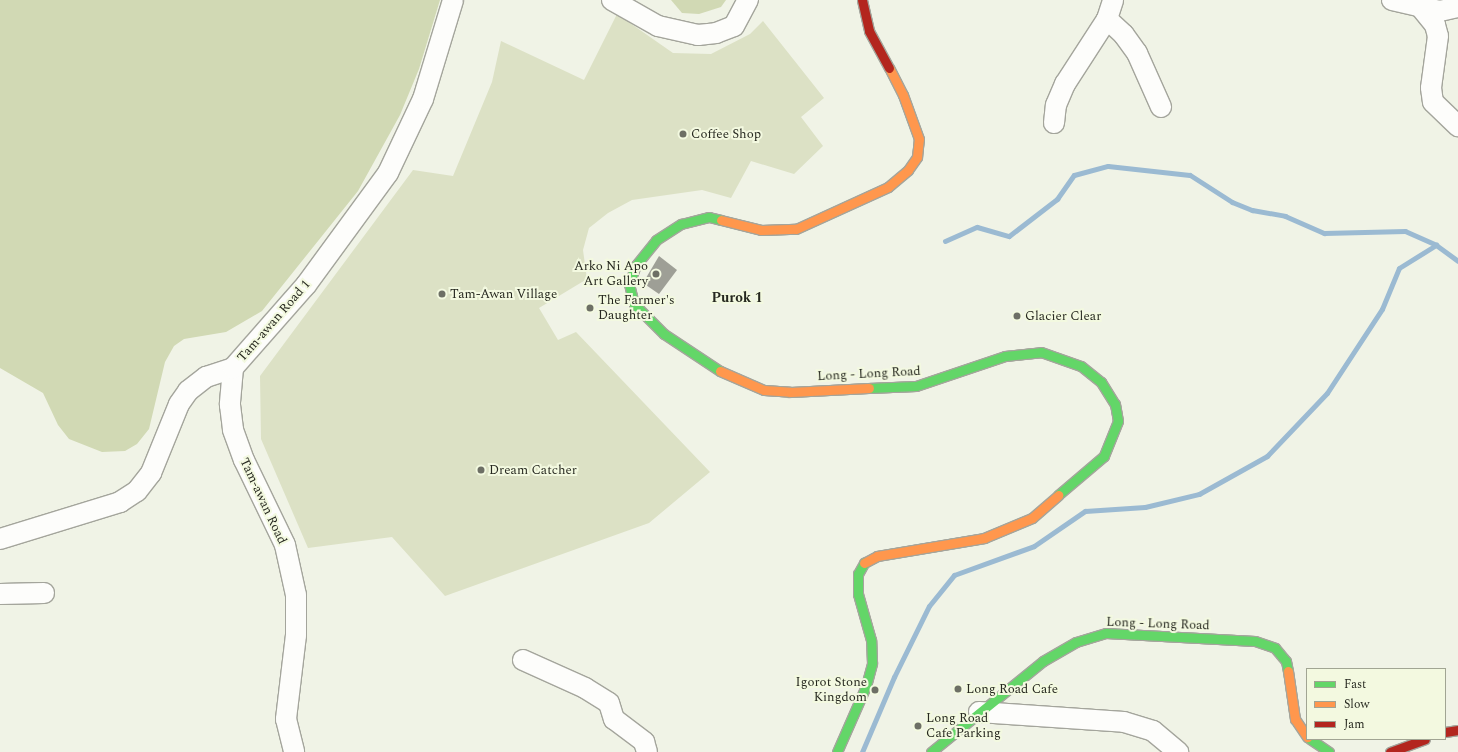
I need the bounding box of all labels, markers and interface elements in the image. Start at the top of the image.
place label: Coffee Shop [691,126,761,142]
marker: Coffee Shop [678,129,688,139]
place label: Arko Ni Apo Art Gallery [574,259,648,290]
marker: Arko Ni Apo Art Gallery [651,269,661,279]
street label: Tam-awan Road 1 [234,277,314,365]
place label: Tam-Awan Village [450,286,557,302]
marker: Tam-Awan Village [437,289,447,299]
district label: Purok 1 [711,290,763,306]
place label: The Farmer's Daughter [598,293,675,324]
marker: The Farmer's Daughter [585,303,595,313]
place label: Glacier Clear [1025,308,1101,324]
marker: Glacier Clear [1012,311,1022,321]
street label: Long - Long Road [817,363,921,385]
street label: Tam-awan Road [236,455,290,547]
place label: Dream Catcher [489,462,577,478]
marker: Dream Catcher [476,465,486,475]
street label: Long - Long Road [1106,614,1210,634]
legend [1306,668,1446,740]
place label: Igorot Stone Kingdom [795,675,867,706]
text: Fast [1344,675,1366,694]
place label: Long Road Cafe [966,681,1058,697]
marker: Long Road Cafe [953,684,963,694]
marker: Igorot Stone Kingdom [870,685,880,695]
text: Slow [1344,695,1369,714]
place label: Long Road Cafe Parking [926,711,1001,742]
text: Jam [1344,715,1365,734]
marker: Long Road Cafe Parking [913,721,923,731]

